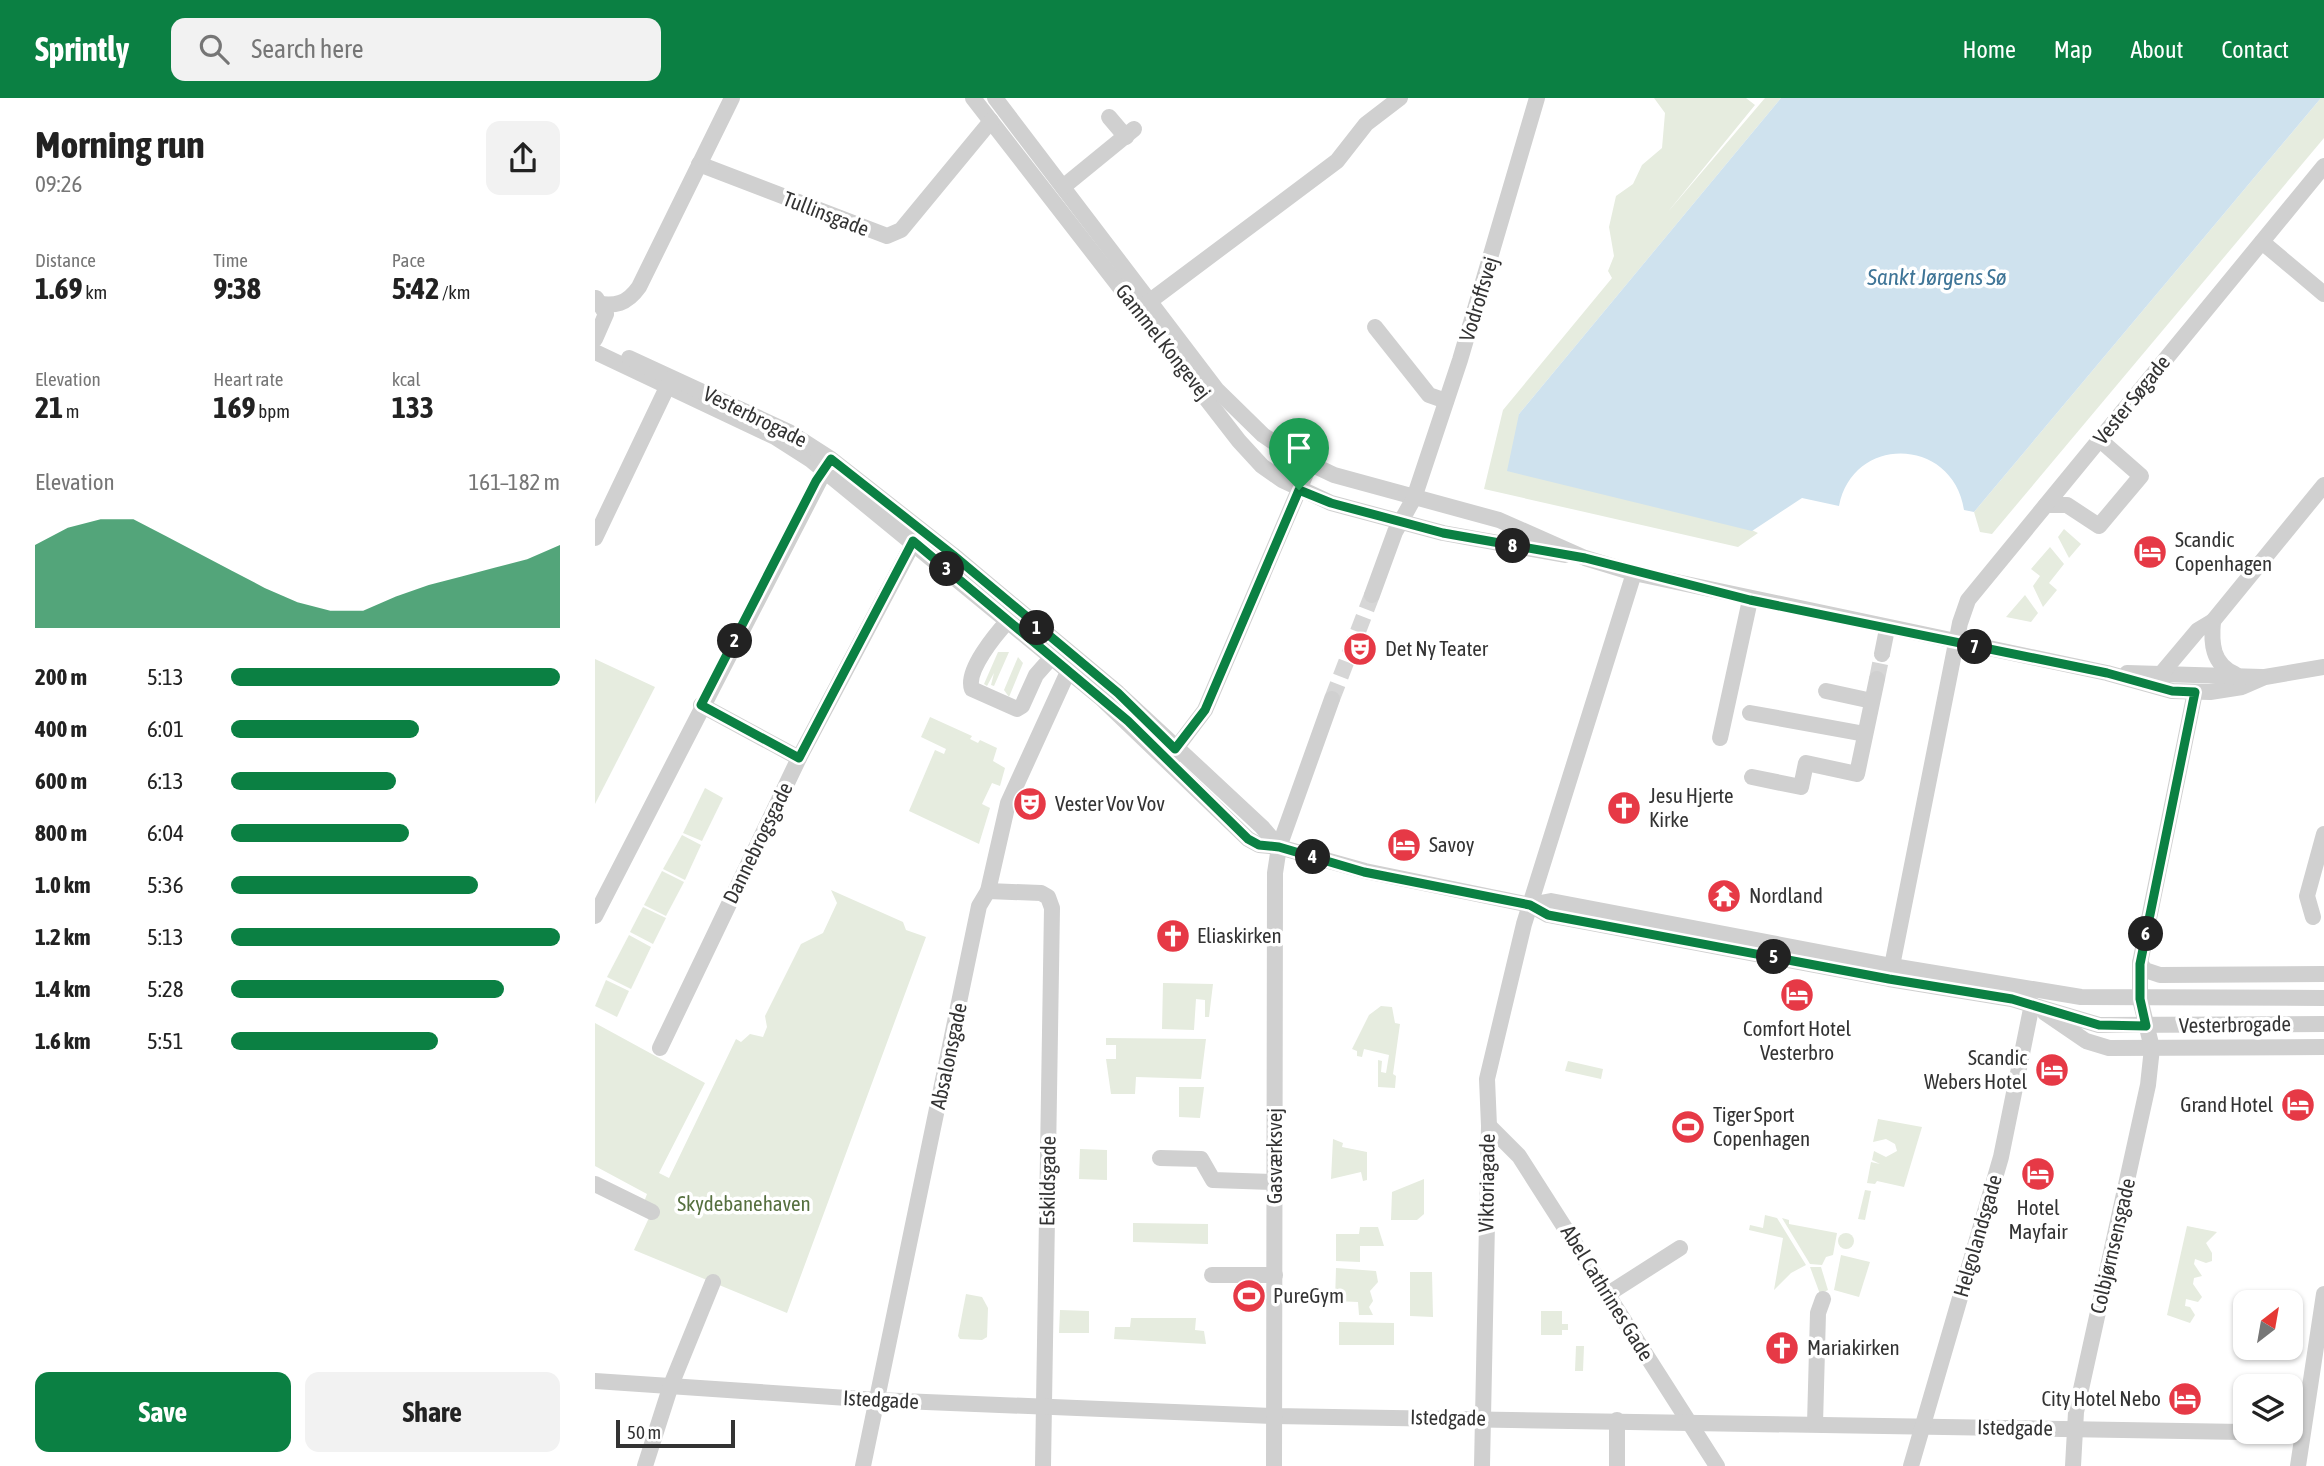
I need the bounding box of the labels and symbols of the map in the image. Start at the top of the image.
street label: Tullinsgade [780,186,873,240]
street label: Vodroffsvej [1454,254,1502,344]
water label: Sankt Jørgens Sø [1866,264,2007,290]
street label: Gammel Kongevej [1111,279,1216,404]
street label: Vester Søgade [2088,350,2174,449]
street label: Vesterbrogade [700,381,811,451]
pin [1269,418,1329,490]
place label: Scandic Copenhagen [2175,527,2272,575]
pin: 8 [1495,528,1531,564]
hotel icon: Scandic Copenhagen [2131,533,2169,571]
pin: 3 [929,552,965,587]
pin: 1 [1019,610,1055,646]
pin: 2 [717,624,753,658]
theatre icon: Det Ny Teater [1341,630,1379,668]
pin: 7 [1957,630,1993,664]
place label: Det Ny Teater [1385,636,1489,660]
street label: Dannebrogsgade [717,778,797,907]
place label: Jesu Hjerte Kirke [1649,783,1734,831]
theatre icon: Vester Vov Vov [1011,785,1049,823]
church icon: Jesu Hjerte Kirke [1605,789,1643,827]
place label: Vester Vov Vov [1055,791,1165,815]
hotel icon: Savoy [1385,826,1423,864]
place label: Savoy [1429,832,1475,856]
pin: 4 [1295,840,1331,874]
temple icon: Nordland [1705,877,1743,915]
place label: Nordland [1749,883,1823,907]
pin: 6 [2129,916,2163,952]
church icon: Eliaskirken [1154,917,1192,955]
place label: Eliaskirken [1197,923,1282,947]
pin: 5 [1757,940,1791,974]
hotel icon: Comfort Hotel Vesterbro [1778,976,1816,1014]
street label: Absalonsgade [925,1000,971,1111]
street label: Vesterbrogade [2179,1011,2291,1037]
place label: Comfort Hotel Vesterbro [1743,1016,1851,1064]
place label: Scandic Webers Hotel [1924,1045,2027,1093]
hotel icon: Scandic Webers Hotel [2033,1051,2071,1089]
hotel icon: Grand Hotel [2279,1086,2317,1124]
place label: Grand Hotel [2180,1092,2273,1116]
place label: Tiger Sport Copenhagen [1713,1102,1810,1150]
street label: Gasværksvej [1262,1108,1286,1204]
sports icon: Tiger Sport Copenhagen [1669,1108,1707,1146]
street label: Viktoriagade [1473,1133,1499,1233]
street label: Eskildsgade [1034,1136,1060,1226]
hotel icon: Hotel Mayfair [2019,1155,2057,1193]
street label: Helgolandsgade [1948,1172,2006,1300]
street label: Colbjørnsensgade [2085,1176,2139,1316]
park label: Skydebanehaven [677,1191,811,1215]
place label: Hotel Mayfair [2008,1195,2068,1243]
street label: Abel Cathrines Gade [1557,1220,1659,1365]
sports icon: PureGym [1230,1277,1268,1315]
place label: PureGym [1273,1283,1344,1307]
north arrow [2233,1290,2303,1360]
church icon: Mariakirken [1763,1329,1801,1367]
place label: Mariakirken [1807,1335,1900,1359]
hotel icon: City Hotel Nebo [2166,1380,2204,1418]
street label: Istedgade [843,1385,920,1413]
place label: City Hotel Nebo [2042,1386,2161,1410]
street label: Istedgade [1410,1404,1486,1430]
street label: Istedgade [1977,1414,2053,1440]
scale bar [616,1417,735,1449]

